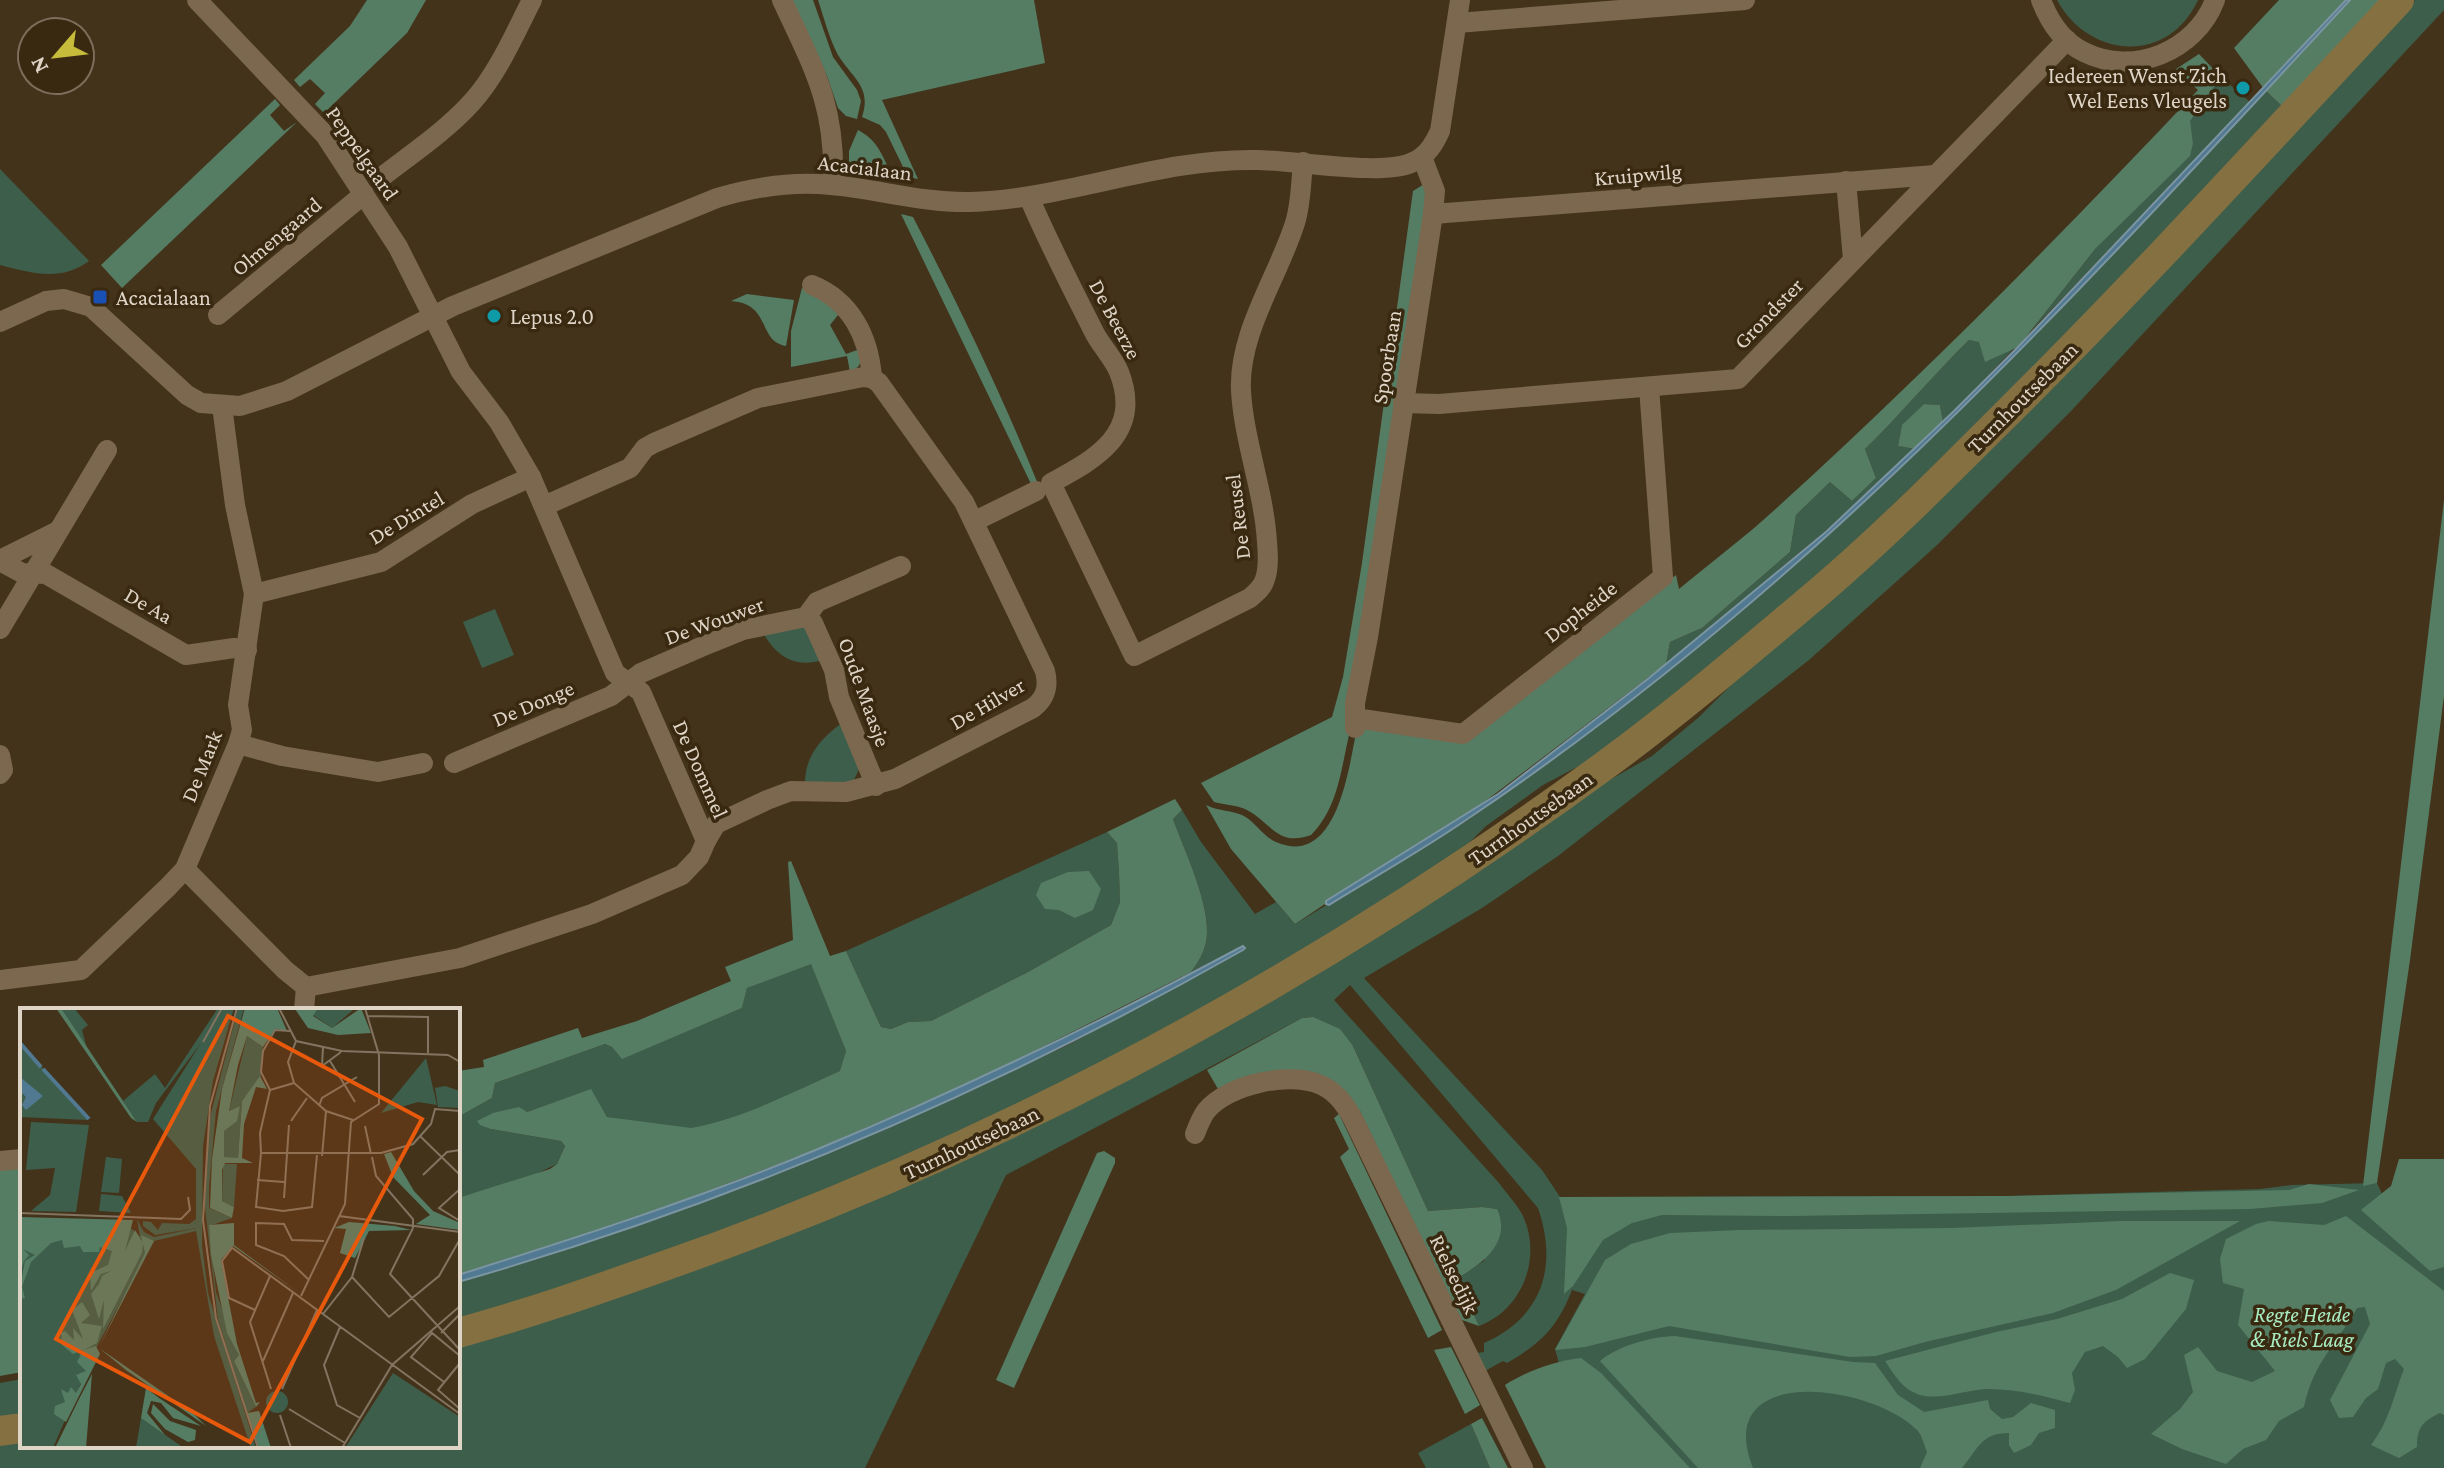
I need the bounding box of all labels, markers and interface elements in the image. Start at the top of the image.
north arrow [16,16,96,96]
text: N [24,53,53,78]
place label: Iedereen Wenst Zich Wel Eens Vleugels [2048,63,2227,113]
marker: Iedereen Wenst Zich Wel Eens Vleugels [2234,79,2252,97]
street label: Peppelgaard [321,102,404,205]
street label: Acacialaan [816,149,914,186]
street label: Kruipwilg [1593,158,1683,191]
street label: Olmengaard [226,191,327,281]
street label: Grondster [1729,273,1808,354]
street label: De Beerze [1084,275,1147,363]
place label: Acacialaan [116,285,211,310]
marker: Acacialaan [91,288,109,306]
place label: Lepus 2.0 [510,304,594,329]
marker: Lepus 2.0 [485,307,503,325]
street label: Spoorbaan [1367,308,1406,406]
street label: Turnhoutsebaan [1962,337,2083,458]
street label: De Reusel [1220,473,1255,561]
street label: De Dintel [364,485,449,550]
street label: Dopheide [1539,575,1622,648]
street label: De Aa [120,582,177,629]
street label: De Wouwer [661,591,767,650]
street label: Oude Maasje [833,634,896,750]
street label: De Hilver [946,672,1029,735]
street label: De Donge [489,675,578,732]
street label: De Dommel [668,716,733,822]
street label: De Mark [176,726,227,806]
street label: Turnhoutsebaan [1463,766,1598,871]
inset map [20,1008,460,1448]
street label: Turnhoutsebaan [900,1100,1043,1185]
street label: Rielsedijk [1425,1231,1485,1318]
park label: Regte Heide & Riels Laag [2250,1302,2355,1352]

